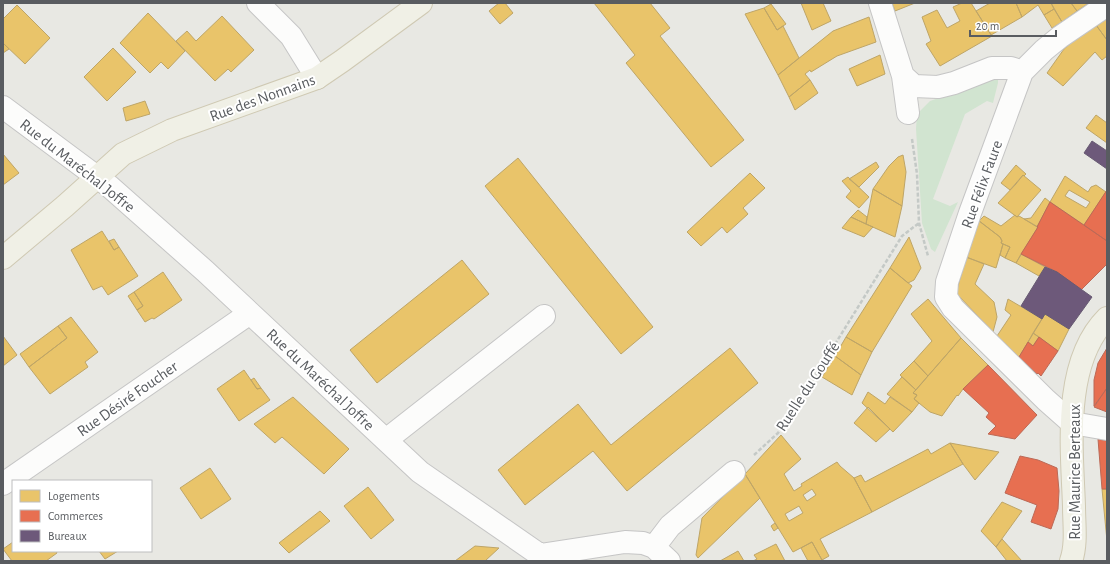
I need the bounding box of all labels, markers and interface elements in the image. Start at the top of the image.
scale bar [970,12,1056,38]
text: 20 m [976,20,999,32]
street label: Rue des Nonnains [207,71,317,124]
street label: Rue du Maréchal Joffre [17,116,138,215]
street label: Rue Félix Faure [959,138,1005,230]
street label: Rue du Maréchal Joffre [263,326,377,434]
street label: Ruelle du Gouffé [773,339,843,434]
street label: Rue Désiré Foucher [74,358,181,439]
street label: Rue Maurice Berteaux [1067,404,1083,540]
legend [12,480,152,552]
text: Logements [48,490,100,502]
text: Commerces [48,510,103,522]
text: Bureaux [48,530,87,542]

